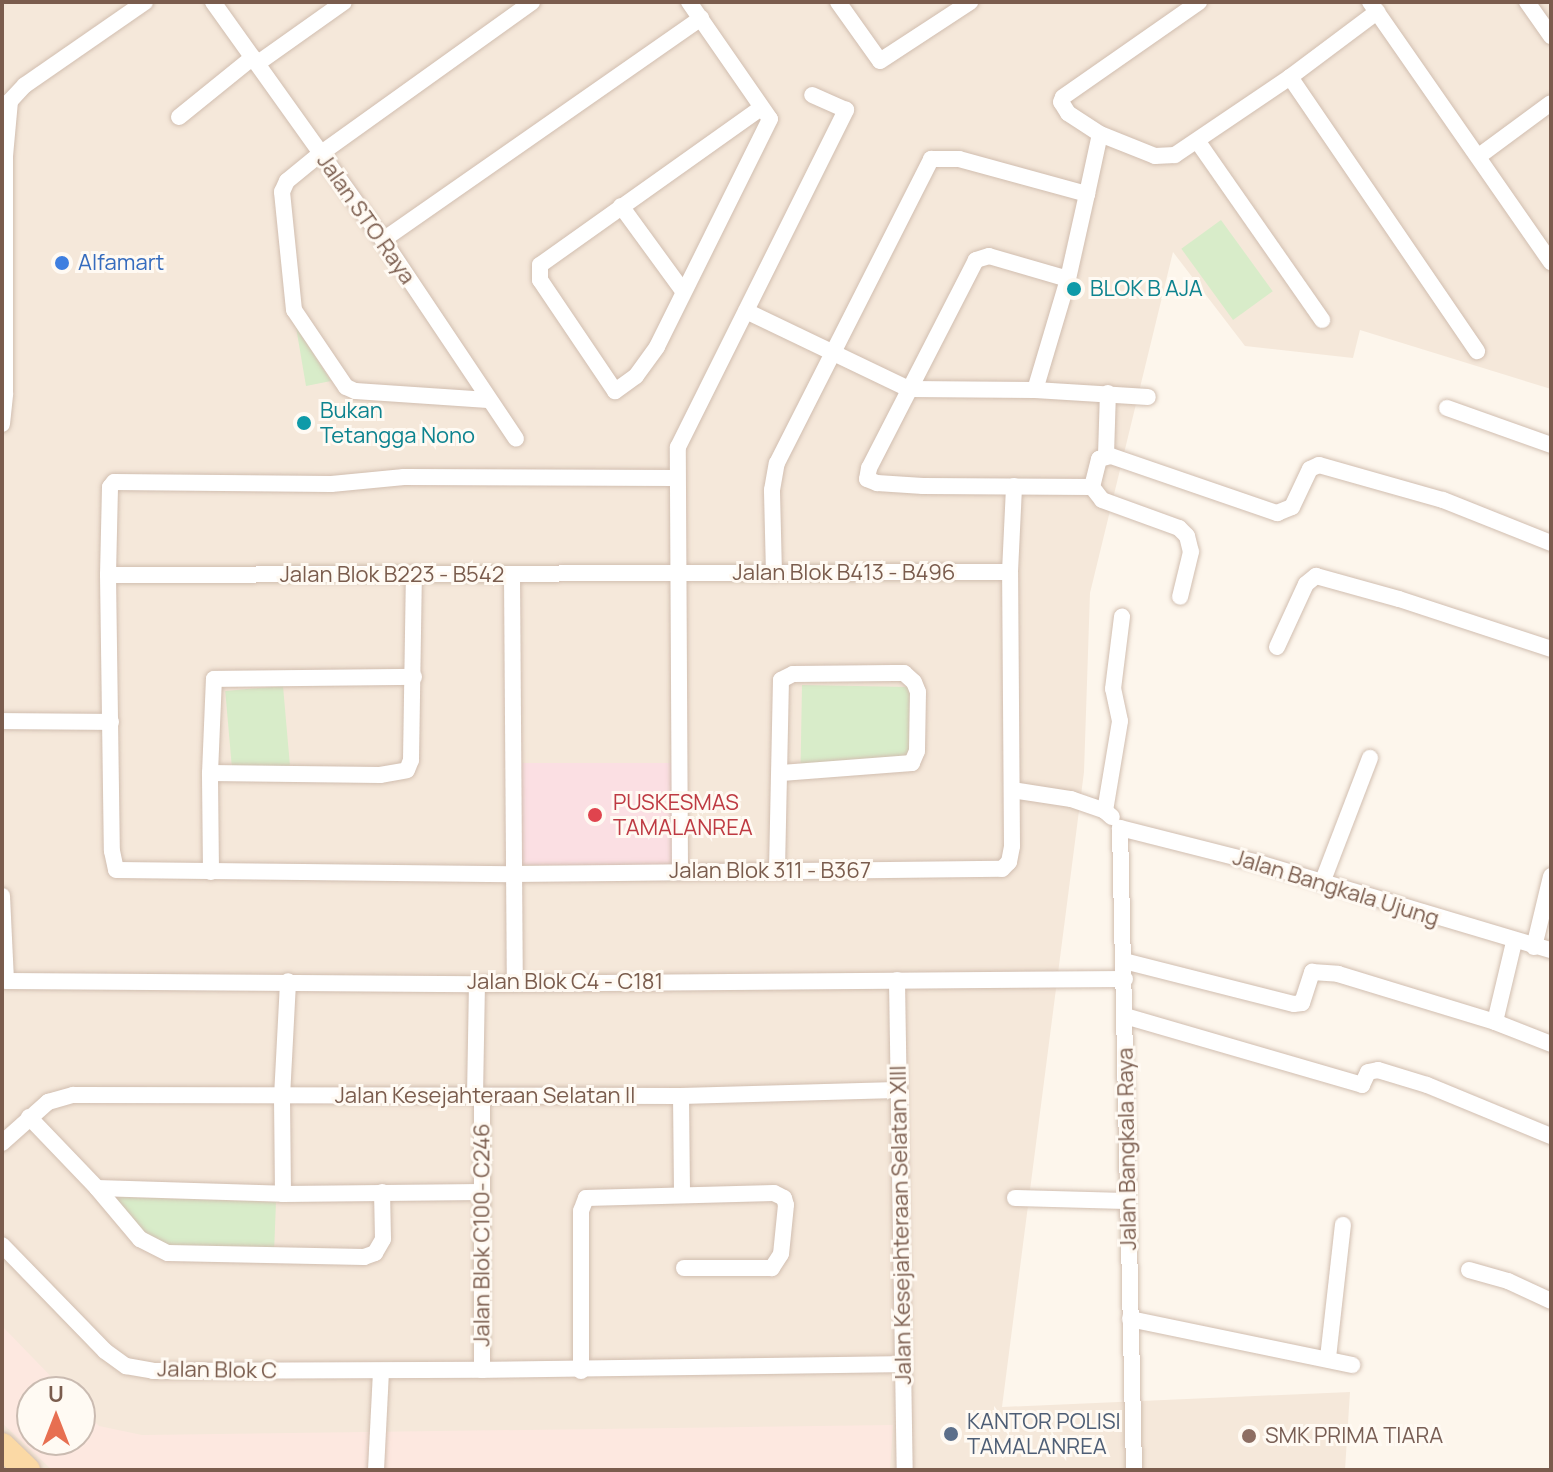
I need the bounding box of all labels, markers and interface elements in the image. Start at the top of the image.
street label: Jalan STO Raya [311,149,421,289]
place label: Alfamart [78,250,164,276]
marker: Alfamart [53,254,71,272]
place label: BLOK B AJA [1090,276,1203,302]
marker: BLOK B AJA [1065,280,1083,298]
place label: Bukan Tetangga Nono [320,397,475,448]
marker: Bukan Tetangga Nono [295,414,313,432]
street label: Jalan Blok B413 - B496 [733,560,955,586]
street label: Jalan Blok B223 - B542 [280,562,504,588]
place label: PUSKESMAS TAMALANREA [613,789,753,840]
marker: PUSKESMAS TAMALANREA [584,804,606,826]
street label: Jalan Bangkala Ujung [1230,844,1442,932]
street label: Jalan Blok 311 - B367 [669,858,871,884]
street label: Jalan Blok C4 - C181 [467,969,663,995]
street label: Jalan Bangkala Raya [1112,1047,1142,1251]
street label: Jalan Kesejahteraan Selatan XIII [885,1065,917,1385]
street label: Jalan Kesejahteraan Selatan II [335,1083,635,1109]
street label: Jalan Blok C100- C246 [469,1123,495,1347]
street label: Jalan Blok C [157,1356,277,1384]
north arrow [16,1376,96,1456]
text: U [48,1379,64,1409]
place label: KANTOR POLISI TAMALANREA [967,1408,1121,1460]
place label: SMK PRIMA TIARA [1265,1423,1444,1449]
marker: KANTOR POLISI TAMALANREA [942,1425,960,1443]
marker: SMK PRIMA TIARA [1240,1427,1258,1445]

